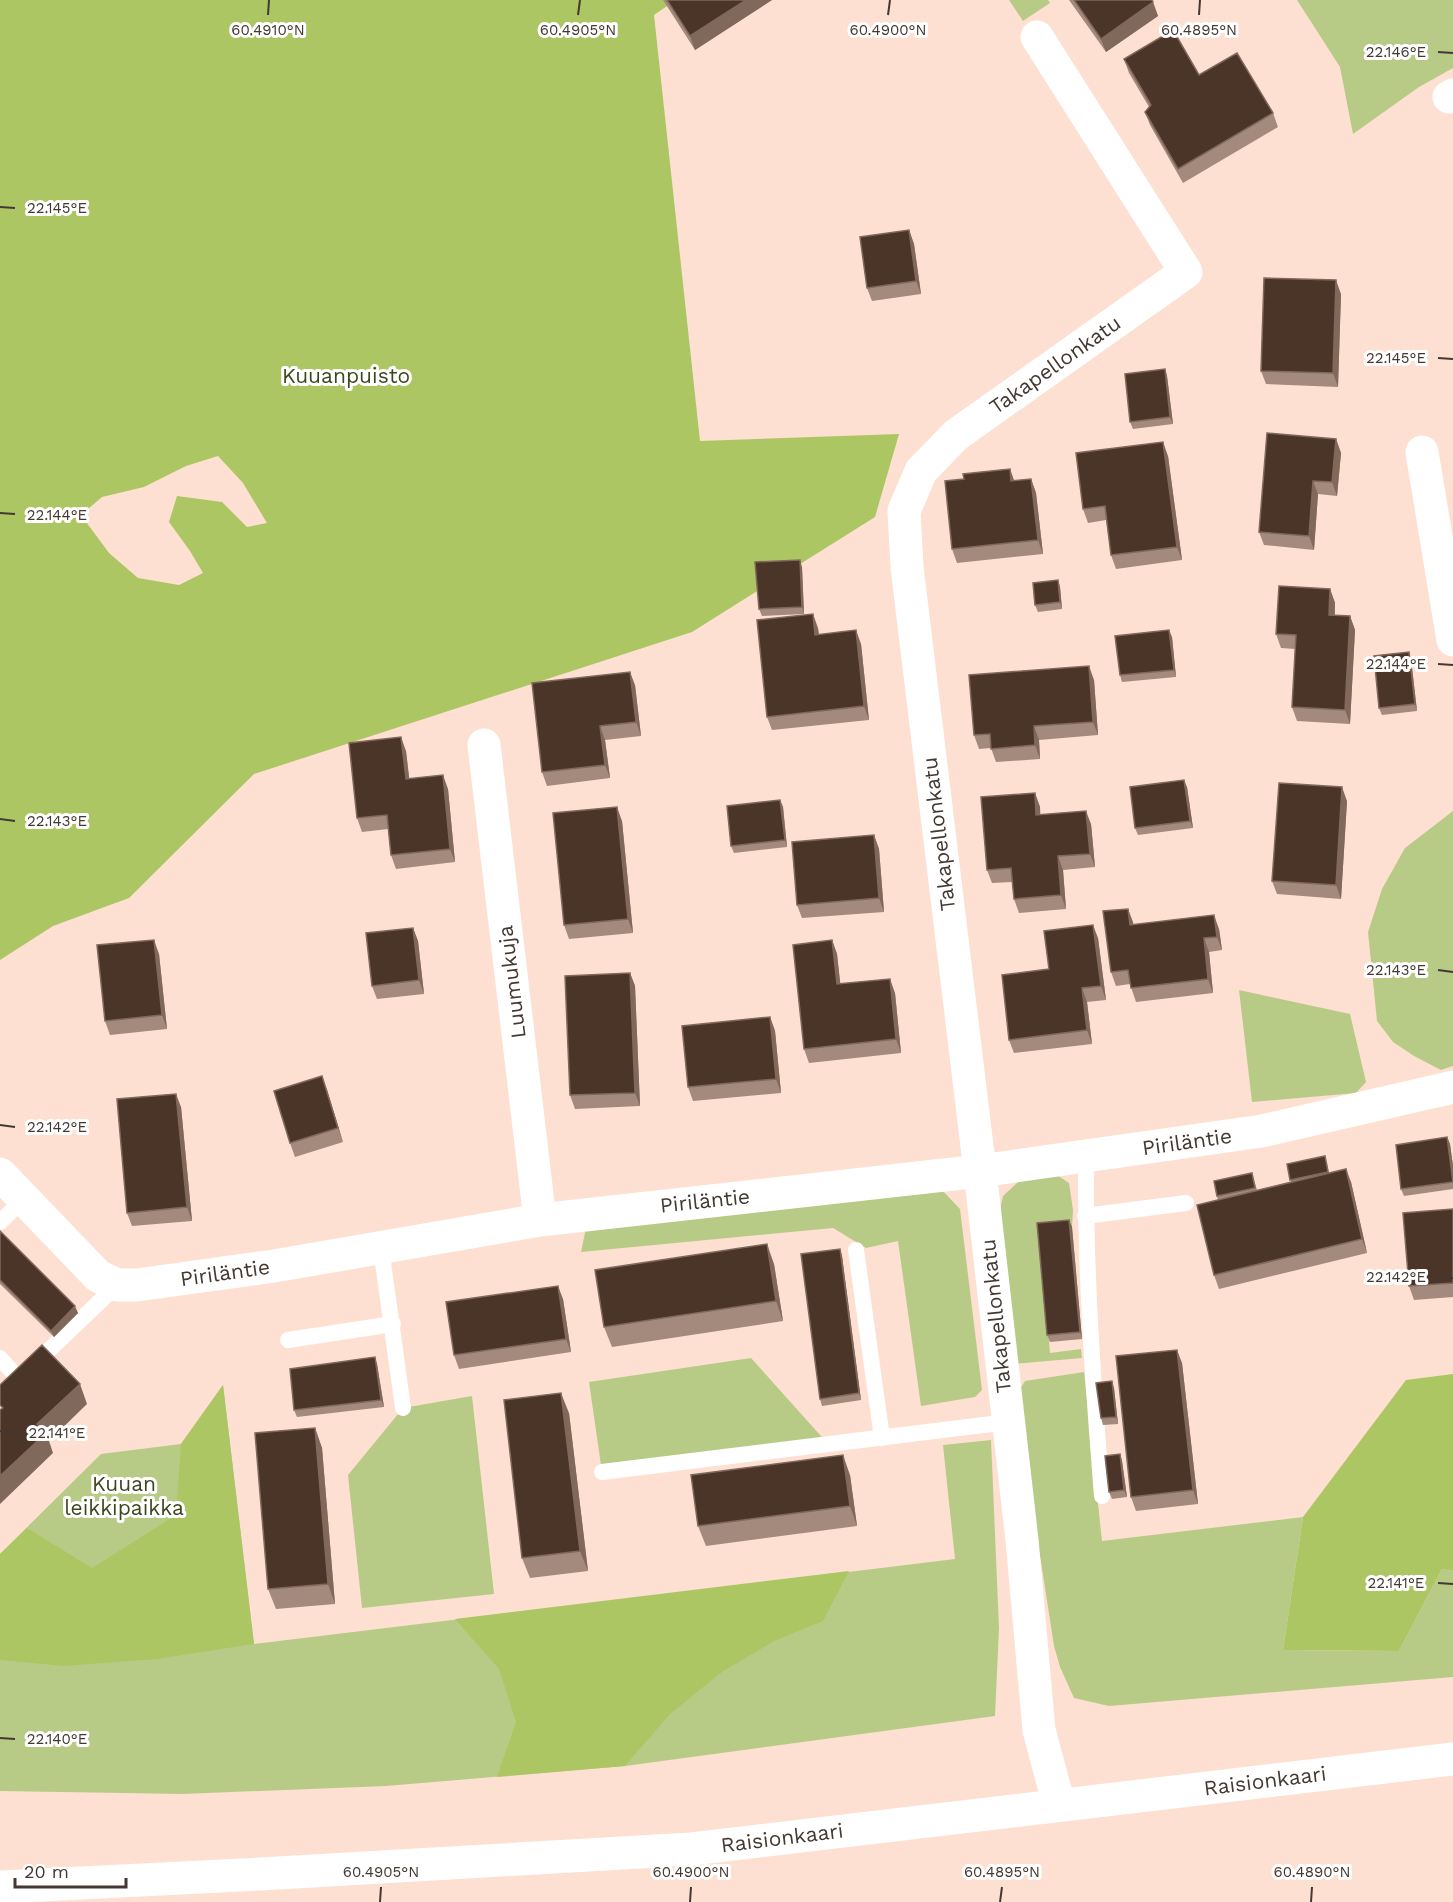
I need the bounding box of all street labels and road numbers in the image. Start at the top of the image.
street label: Takapellonkatu [984,310,1125,419]
street label: Takapellonkatu [917,756,960,912]
street label: Luumukuja [492,924,531,1040]
street label: Piriläntie [1141,1123,1233,1160]
street label: Piriläntie [659,1183,751,1218]
street label: Takapellonkatu [975,1238,1016,1394]
street label: Piriläntie [179,1254,271,1291]
street label: Raisionkaari [1202,1761,1328,1800]
street label: Raisionkaari [719,1818,845,1857]

